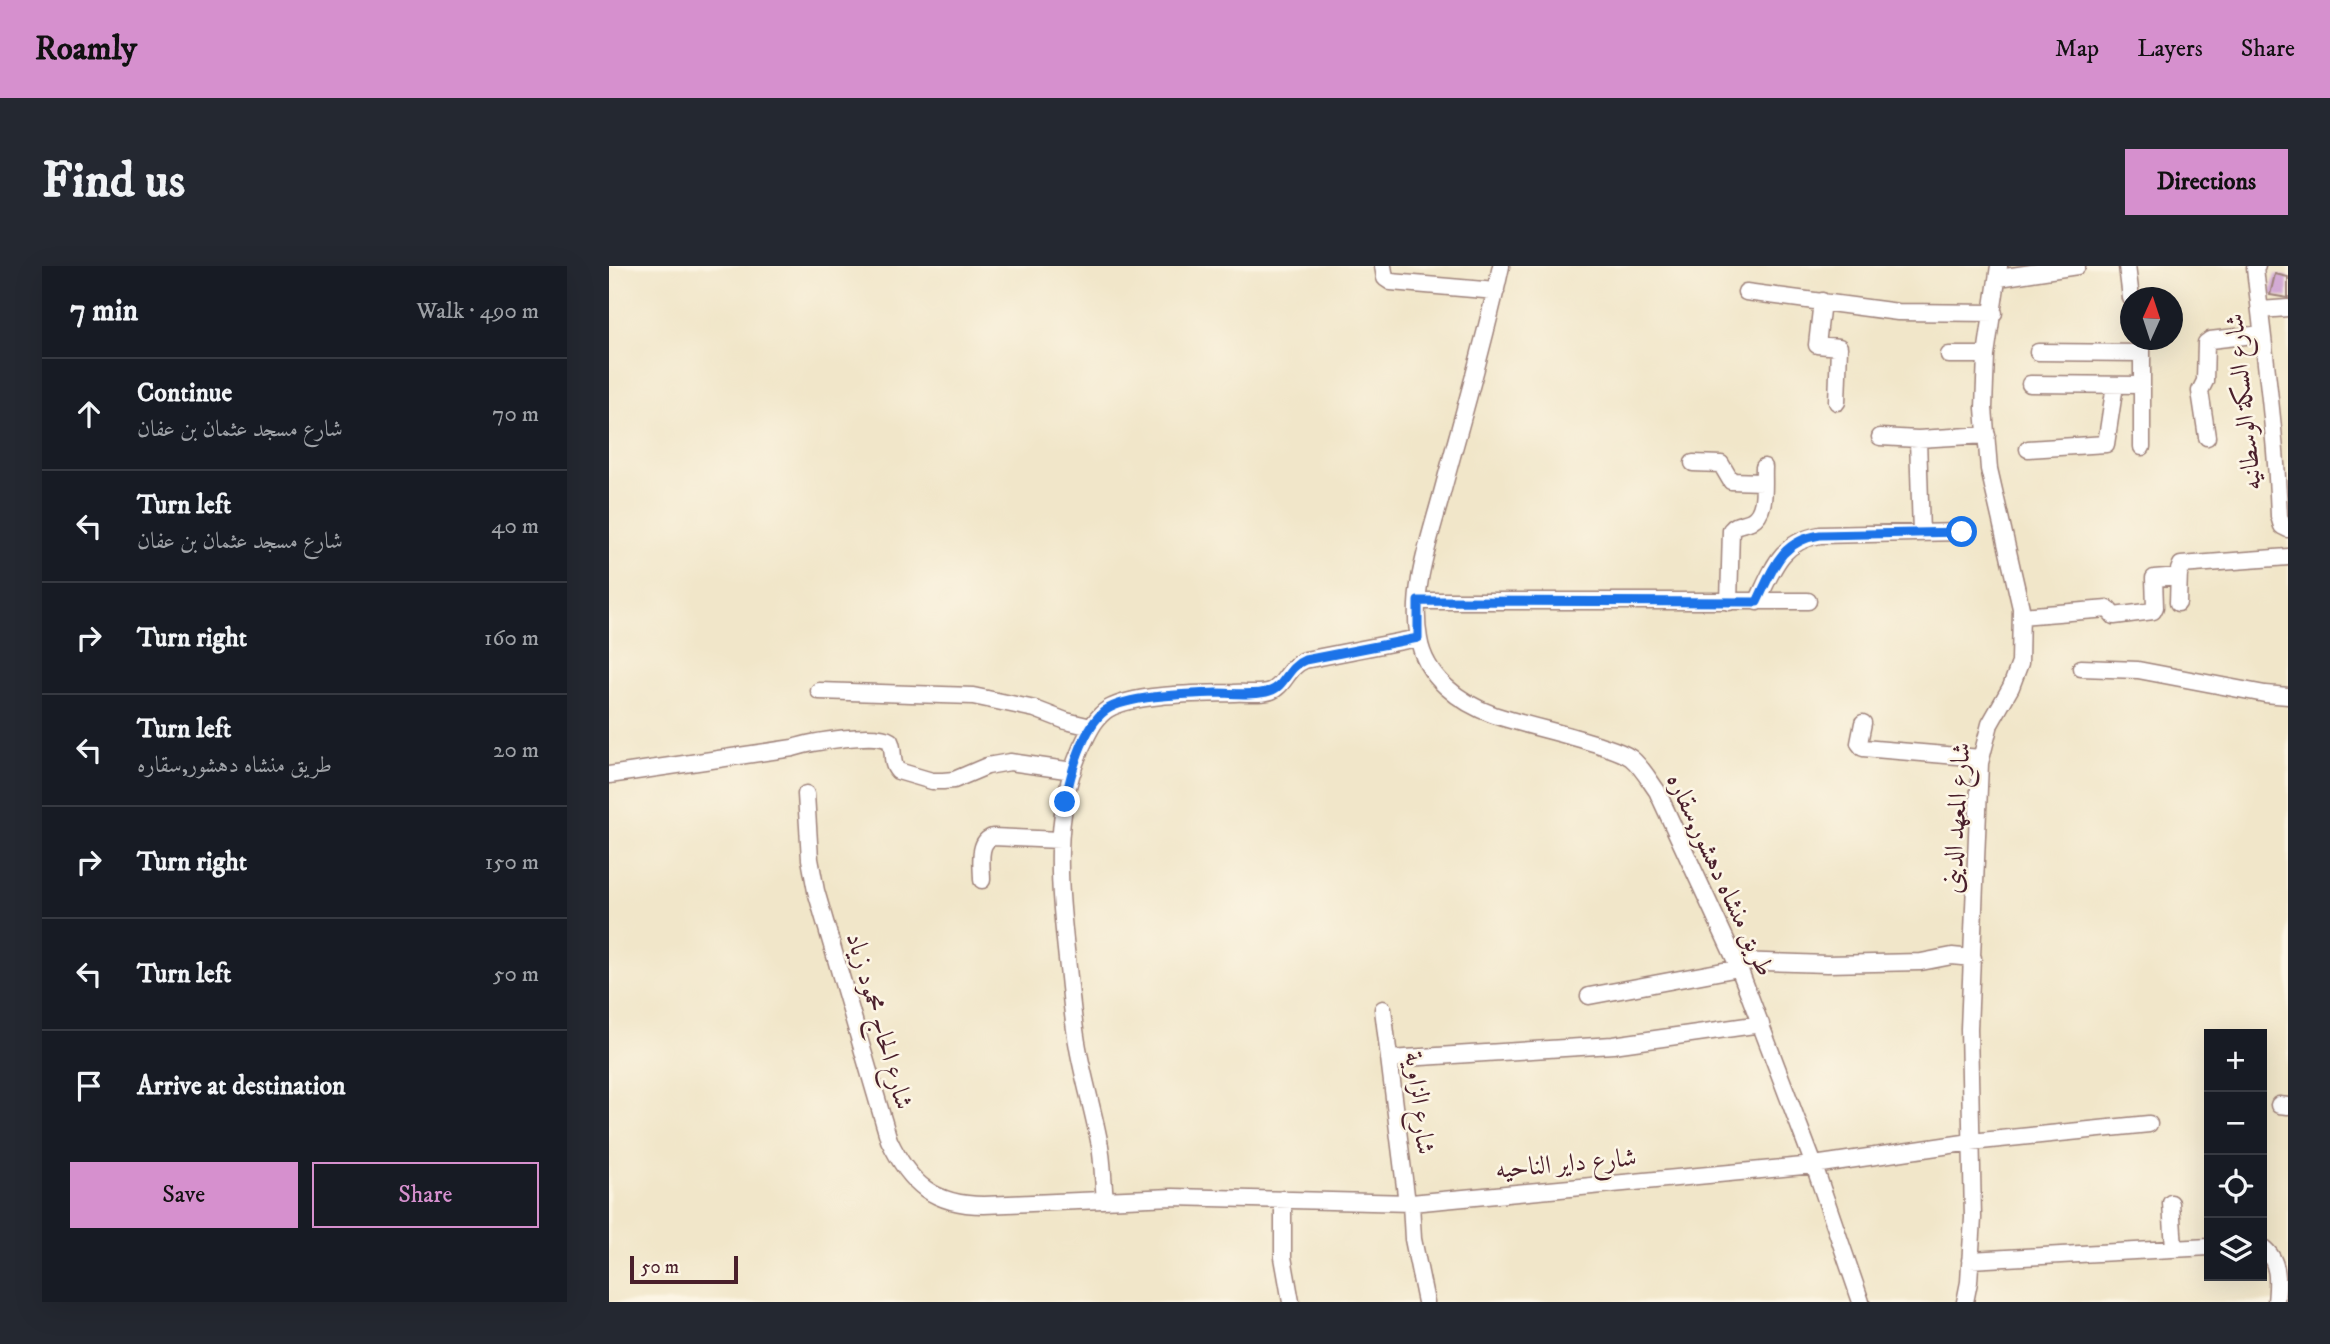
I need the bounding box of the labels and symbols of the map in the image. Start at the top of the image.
north arrow [2120,287,2183,350]
street label: شارع السكة الوسطانيه [2218,312,2274,492]
route start [1946,516,1977,547]
street label: شارع المعهد الدينى [1935,741,1983,895]
street label: طريق منشاه دهشور,سقاره [1658,768,1782,982]
route end [1049,786,1080,817]
street label: شارع الحاج محمود زياد [832,929,920,1115]
street label: شارع الزاوية [1392,1050,1442,1157]
street label: شارع داير الناحيه [1494,1141,1638,1191]
scale bar [630,1253,739,1285]

